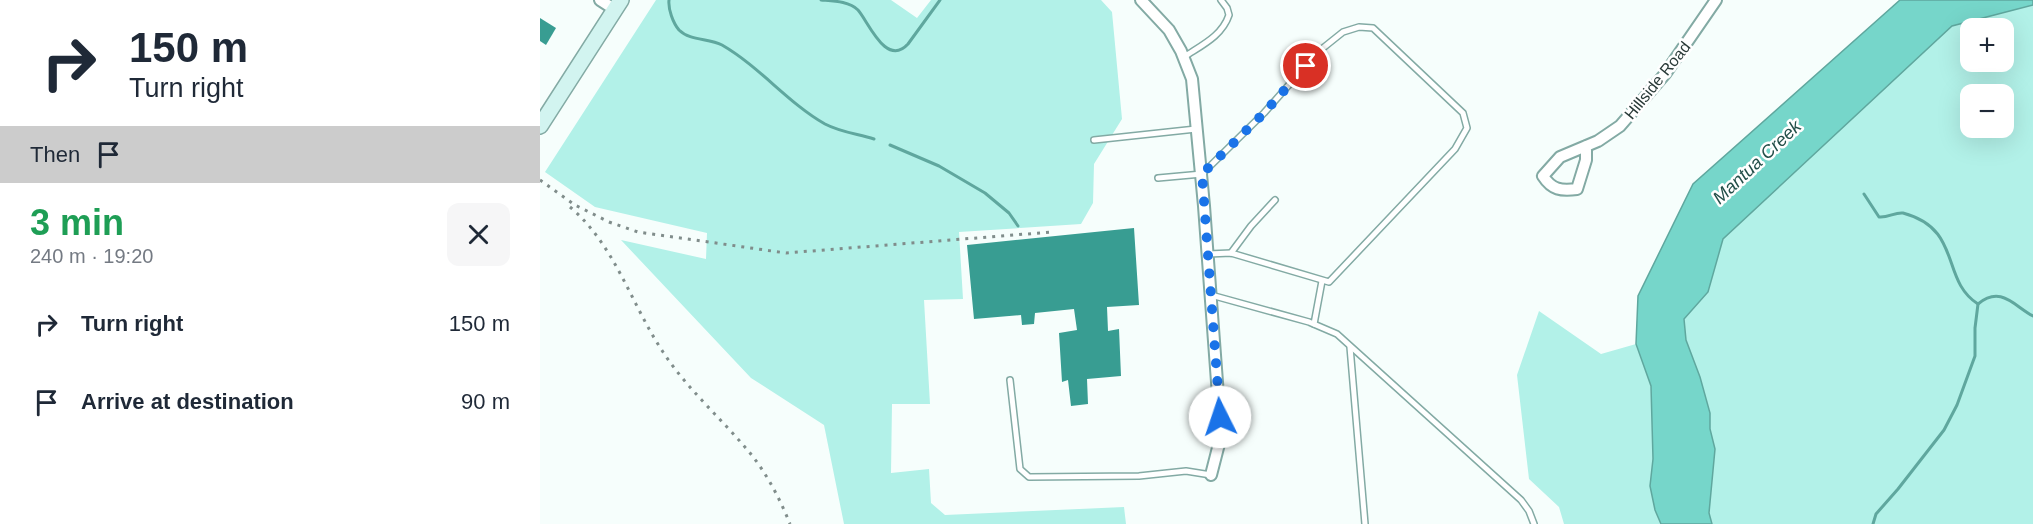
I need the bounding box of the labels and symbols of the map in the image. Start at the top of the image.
street label: Hillside Road [1621,38,1694,122]
pin [1280,40,1331,91]
water label: Mantua Creek [1709,115,1806,208]
position arrow [1188,385,1252,449]

